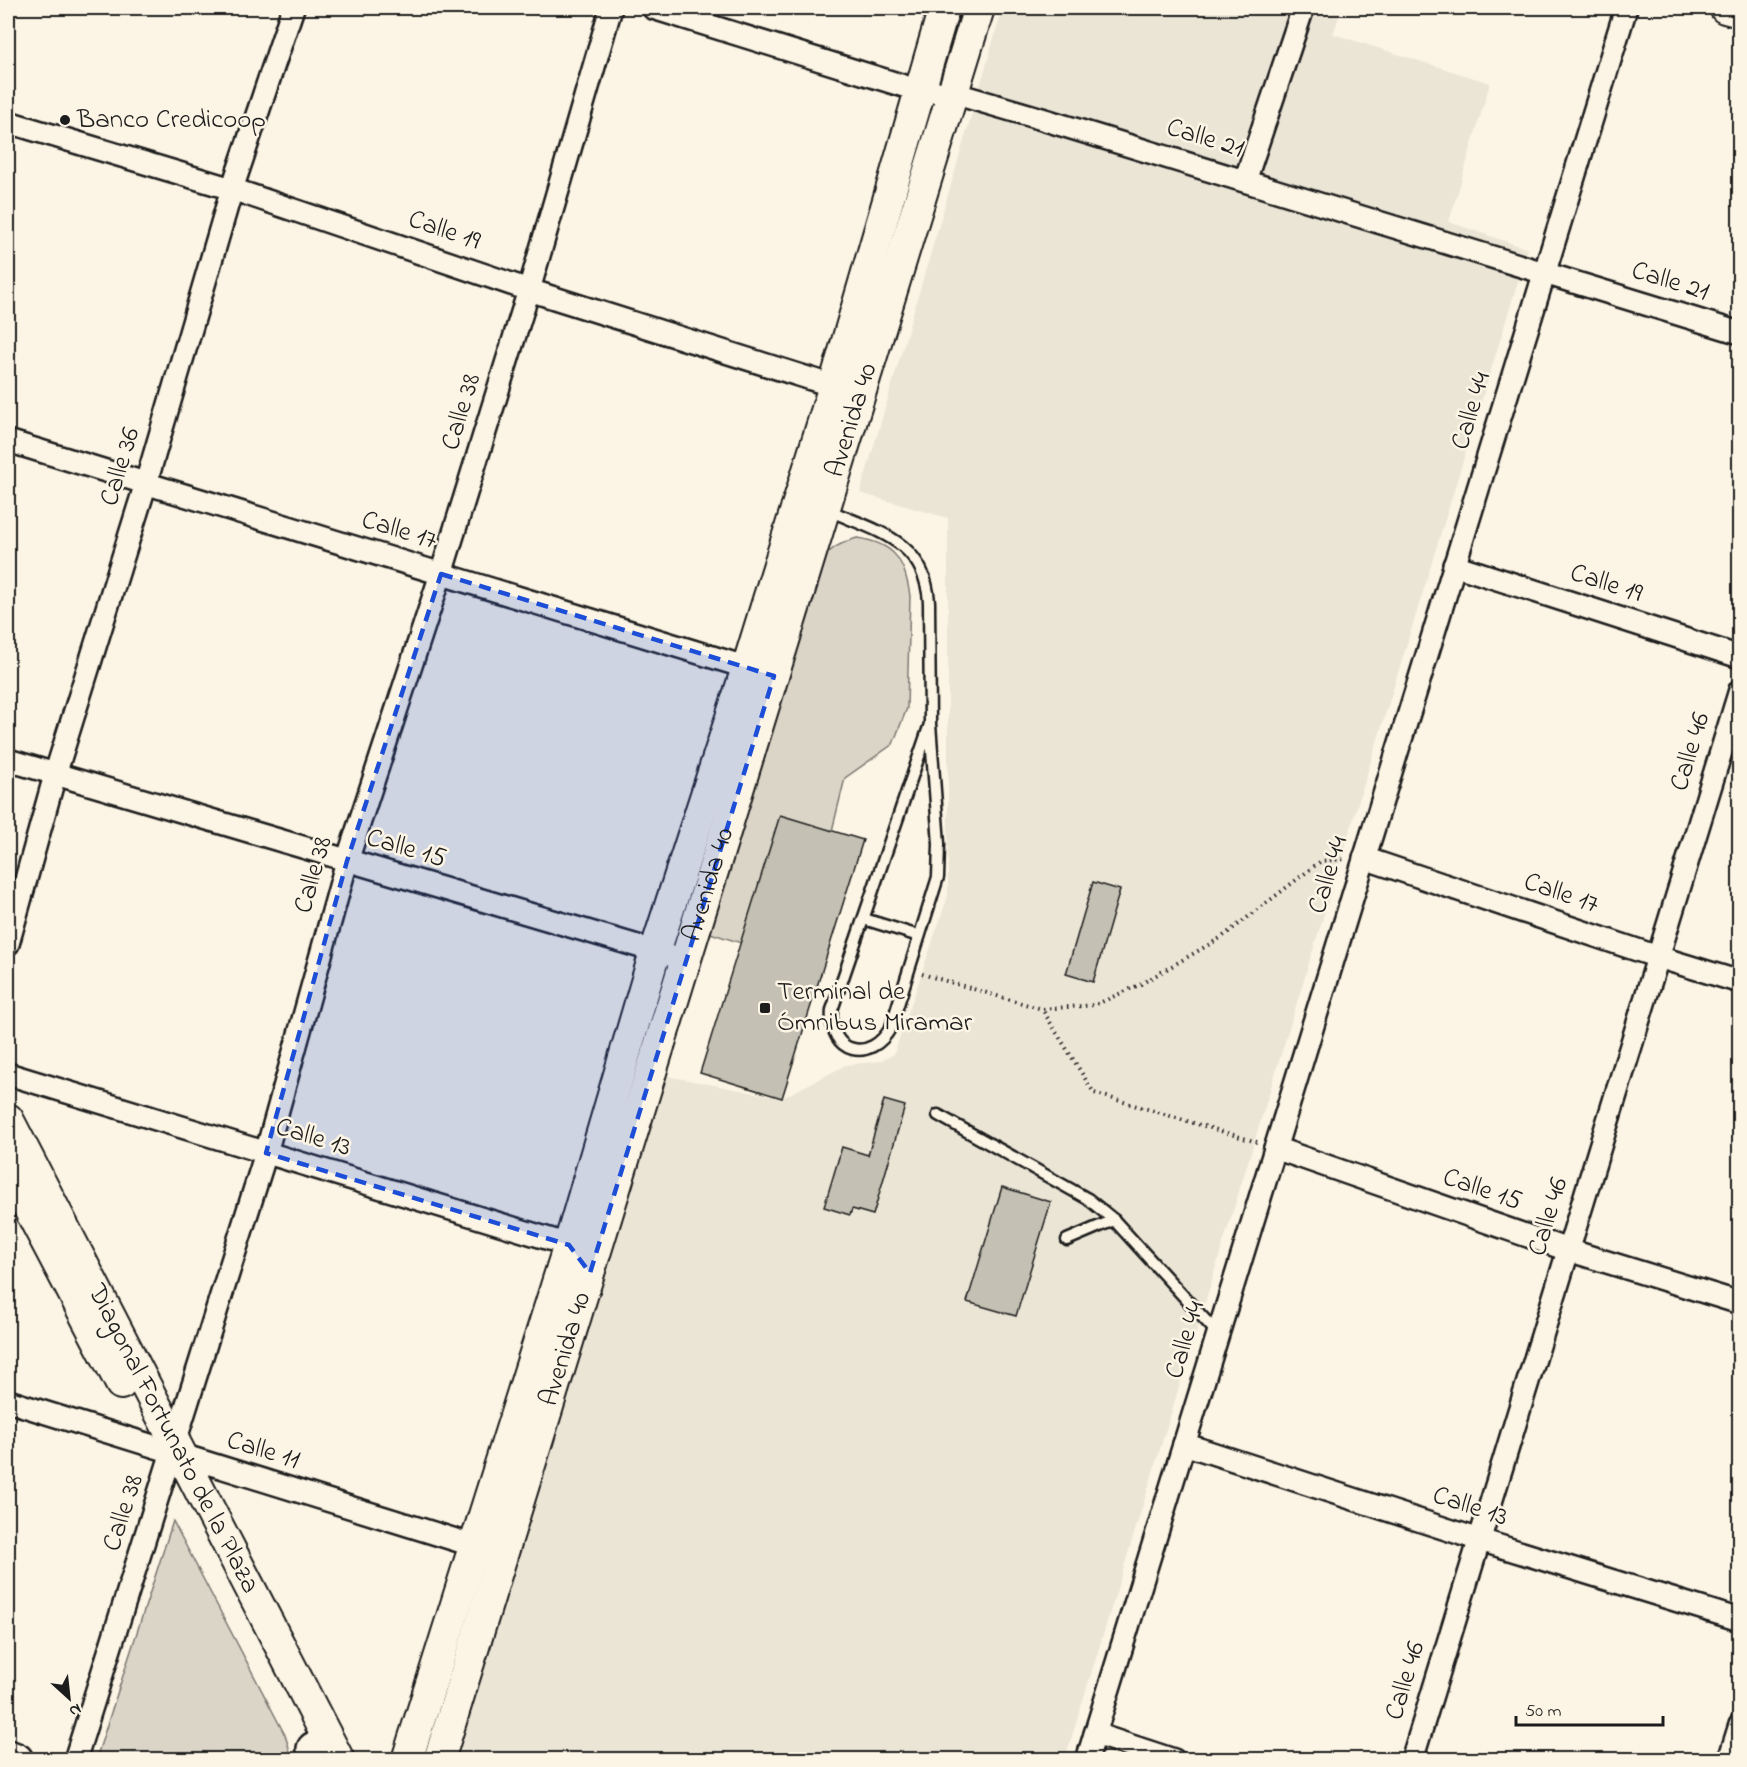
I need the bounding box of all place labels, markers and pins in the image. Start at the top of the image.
place label: Banco Credicoop [76,101,266,140]
marker: Banco Credicoop [58,113,72,127]
place label: Terminal de Ómnibus Miramar [777,973,973,1043]
marker: Terminal de Ómnibus Miramar [758,1001,772,1015]

